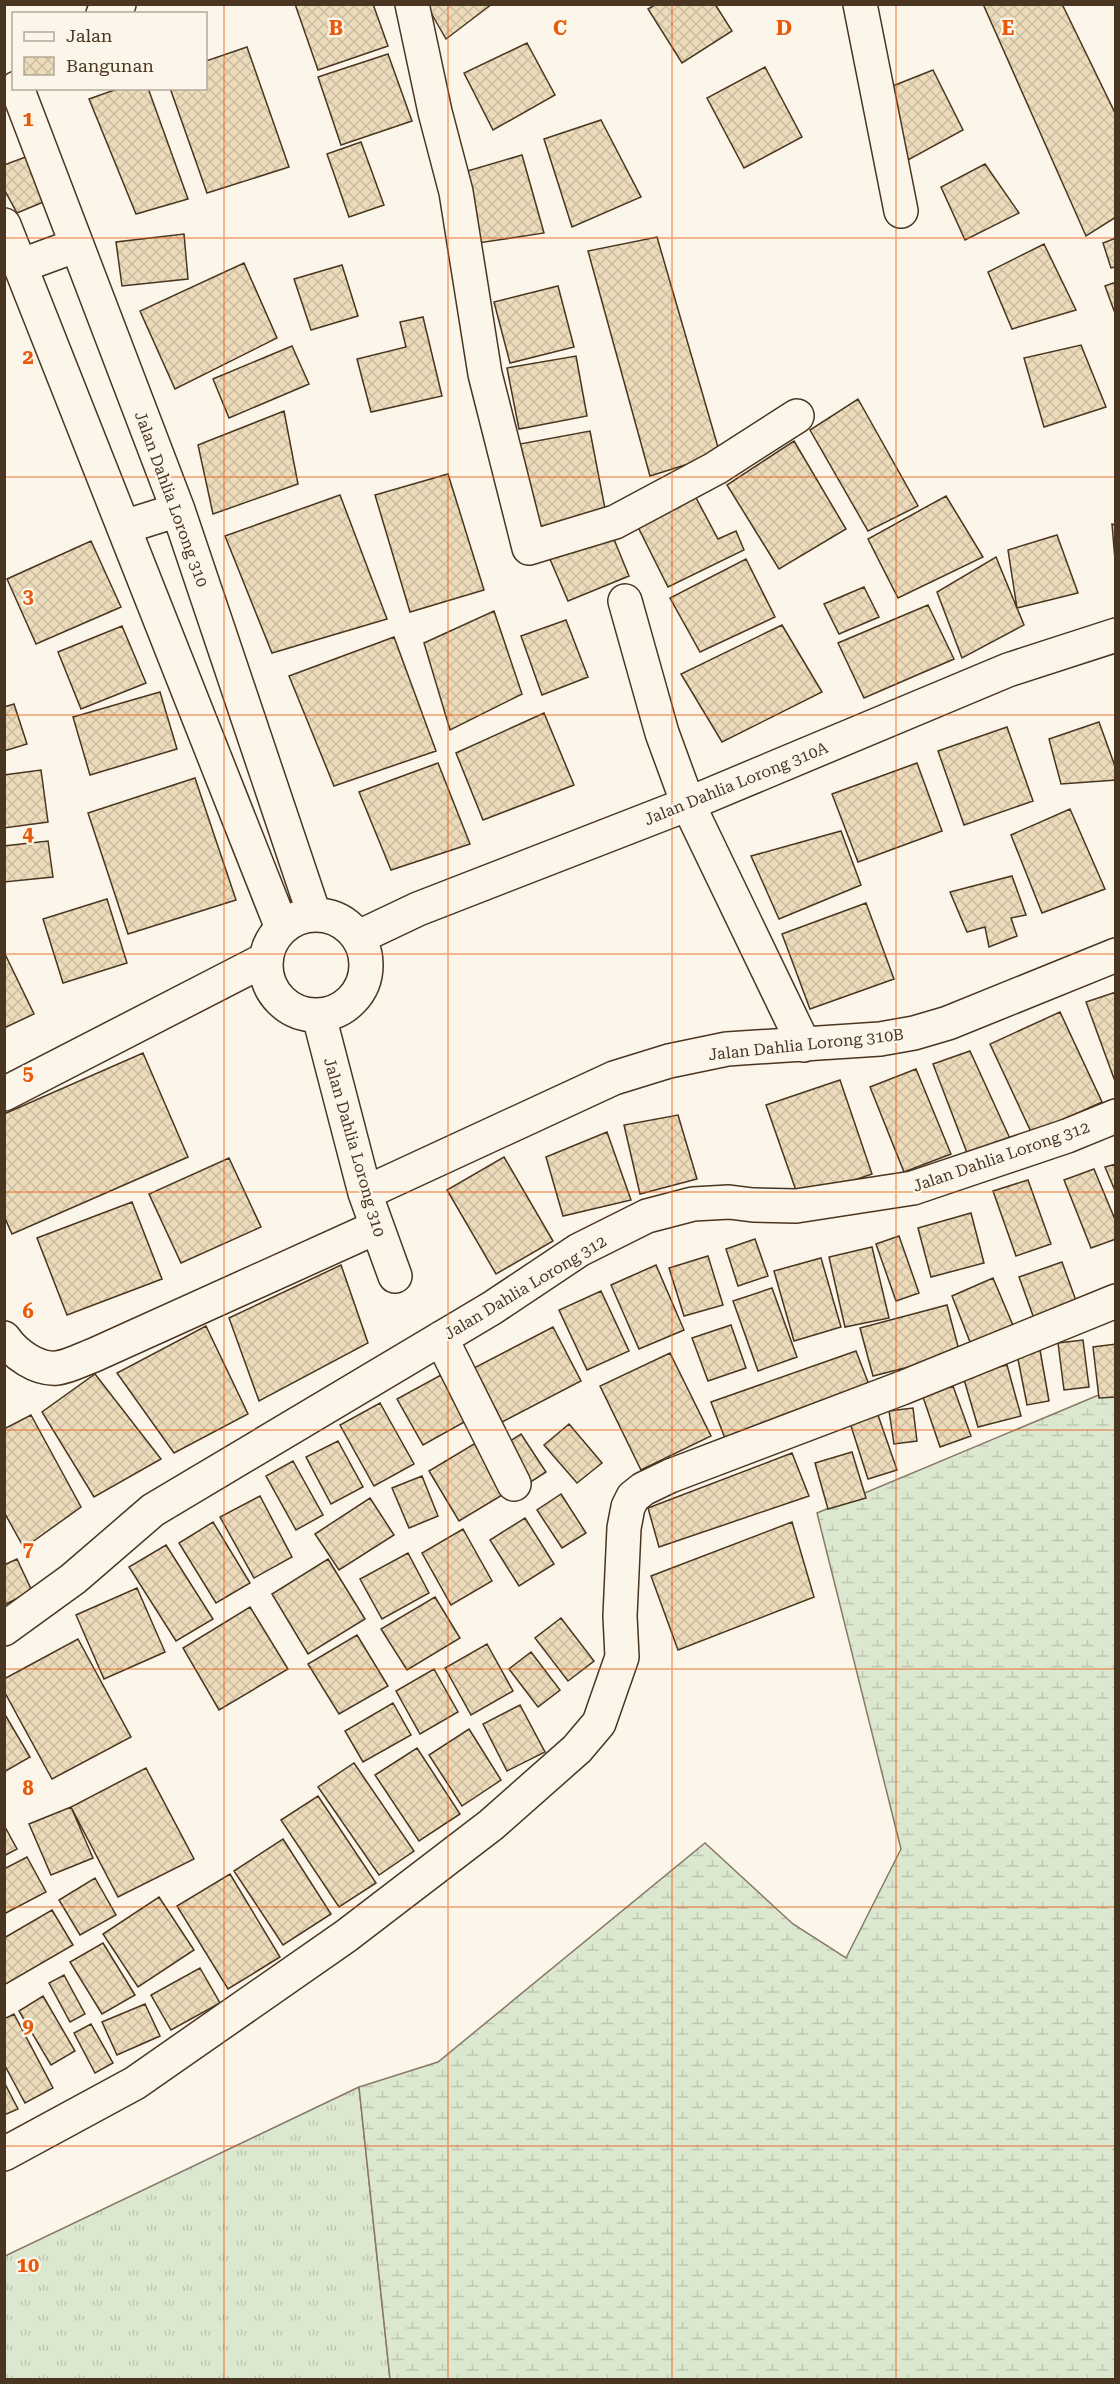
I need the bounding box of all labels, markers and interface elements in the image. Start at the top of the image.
legend [12,12,207,90]
text: B [329,16,343,40]
text: C [553,16,567,40]
text: D [776,16,792,40]
text: E [1002,16,1015,40]
text: Jalan [66,25,113,46]
text: Bangunan [66,55,154,76]
text: 1 [22,107,34,131]
text: 2 [22,345,34,369]
street label: Jalan Dahlia Lorong 310 [131,409,212,590]
text: 3 [22,584,34,608]
street label: Jalan Dahlia Lorong 310A [641,737,832,829]
text: 4 [22,822,34,846]
street label: Jalan Dahlia Lorong 310B [707,1025,905,1064]
street label: Jalan Dahlia Lorong 310 [320,1055,389,1239]
text: 5 [22,1061,34,1085]
street label: Jalan Dahlia Lorong 312 [910,1117,1092,1196]
street label: Jalan Dahlia Lorong 312 [441,1231,610,1343]
text: 6 [22,1299,34,1323]
text: 7 [22,1537,34,1561]
text: 8 [22,1776,34,1800]
text: 9 [22,2014,34,2038]
text: 10 [17,2253,39,2277]

